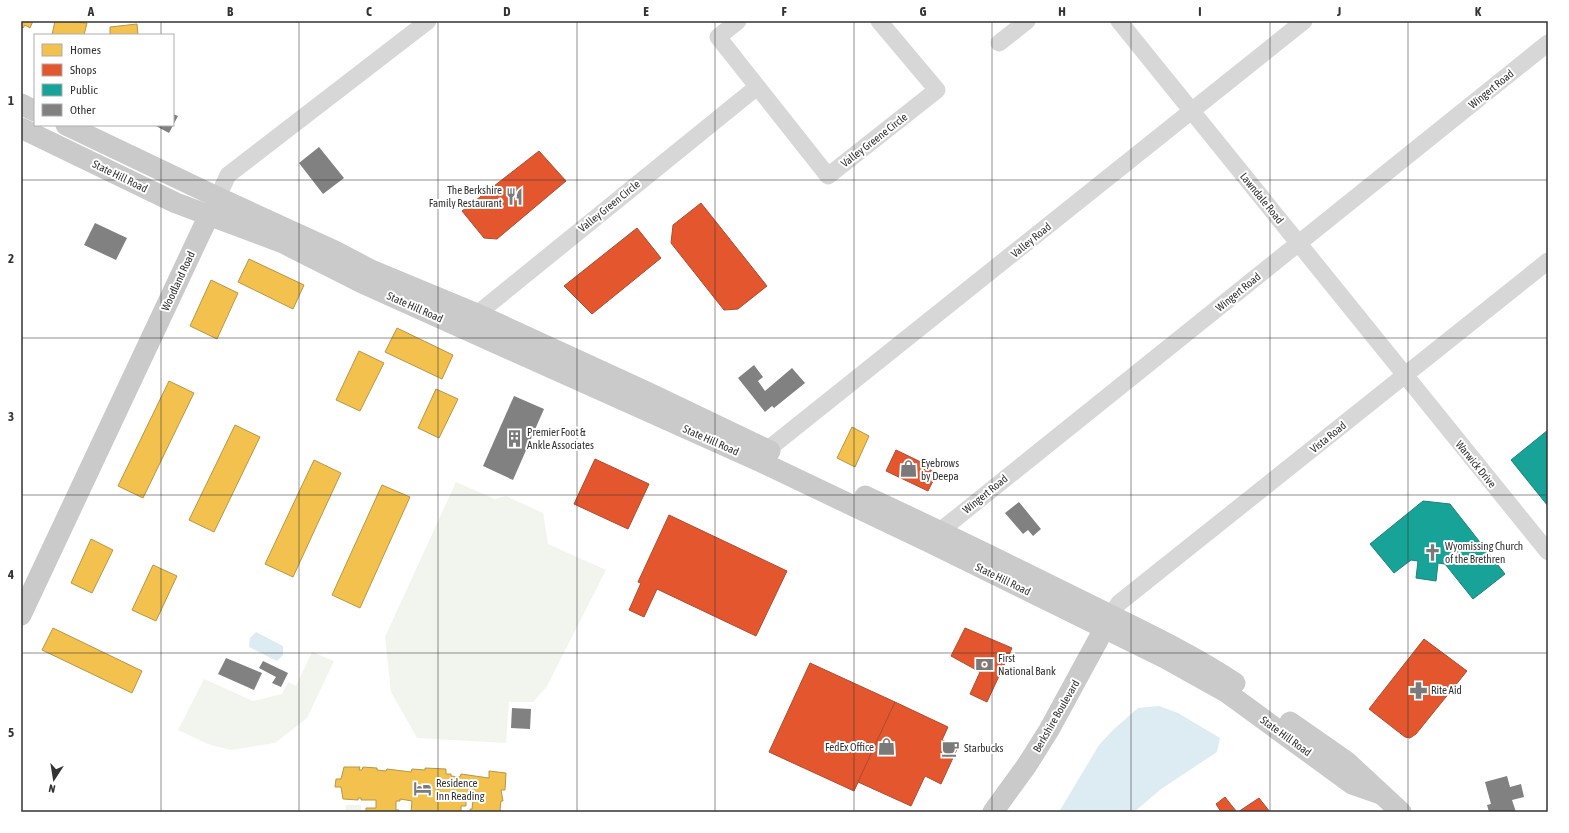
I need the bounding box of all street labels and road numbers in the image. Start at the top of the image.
street label: Wingert Road [1466,67,1516,111]
street label: Valley Greene Circle [839,111,909,169]
street label: State Hill Road [91,158,149,194]
street label: Lawndale Road [1238,170,1286,226]
street label: Valley Green Circle [576,178,642,234]
street label: Valley Road [1009,220,1053,260]
street label: Woodland Road [159,249,197,313]
street label: Wingert Road [1213,270,1263,314]
street label: State Hill Road [385,289,445,325]
street label: Vista Road [1308,419,1348,455]
street label: State Hill Road [681,422,741,458]
street label: Warwick Drive [1453,438,1499,490]
street label: Wingert Road [960,472,1010,516]
street label: State Hill Road [974,561,1032,597]
street label: Berkshire Boulevard [1031,678,1081,754]
street label: State Hill Road [1258,714,1314,758]

